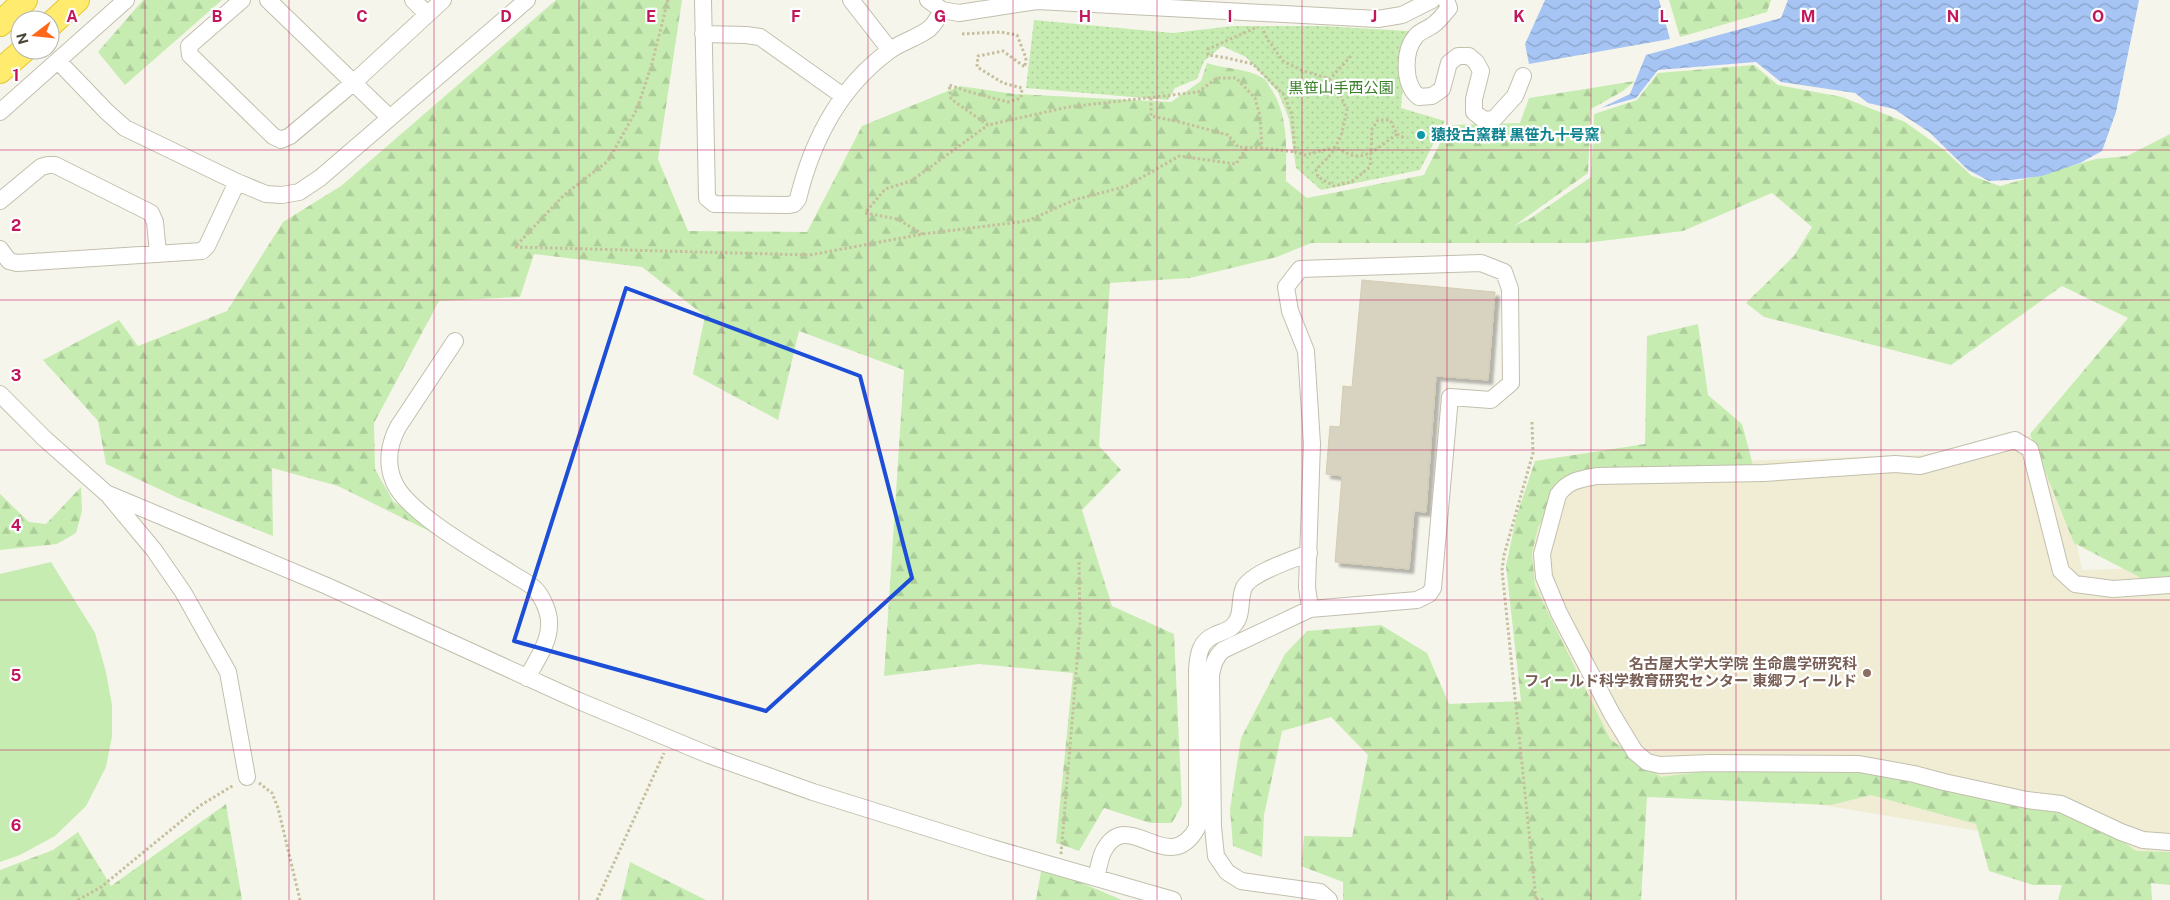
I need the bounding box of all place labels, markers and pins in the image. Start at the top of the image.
place label: 猿投古窯群 黒笹九十号窯 [1431,126,1599,143]
marker: 猿投古窯群 黒笹九十号窯 [1415,129,1427,141]
place label: 名古屋大学大学院 生命農学研究科 フィールド科学教育研究センター 東郷フィールド [1524,655,1857,689]
marker: 名古屋大学大学院 生命農学研究科 フィールド科学教育研究センター 東郷フィールド [1861,667,1873,679]

